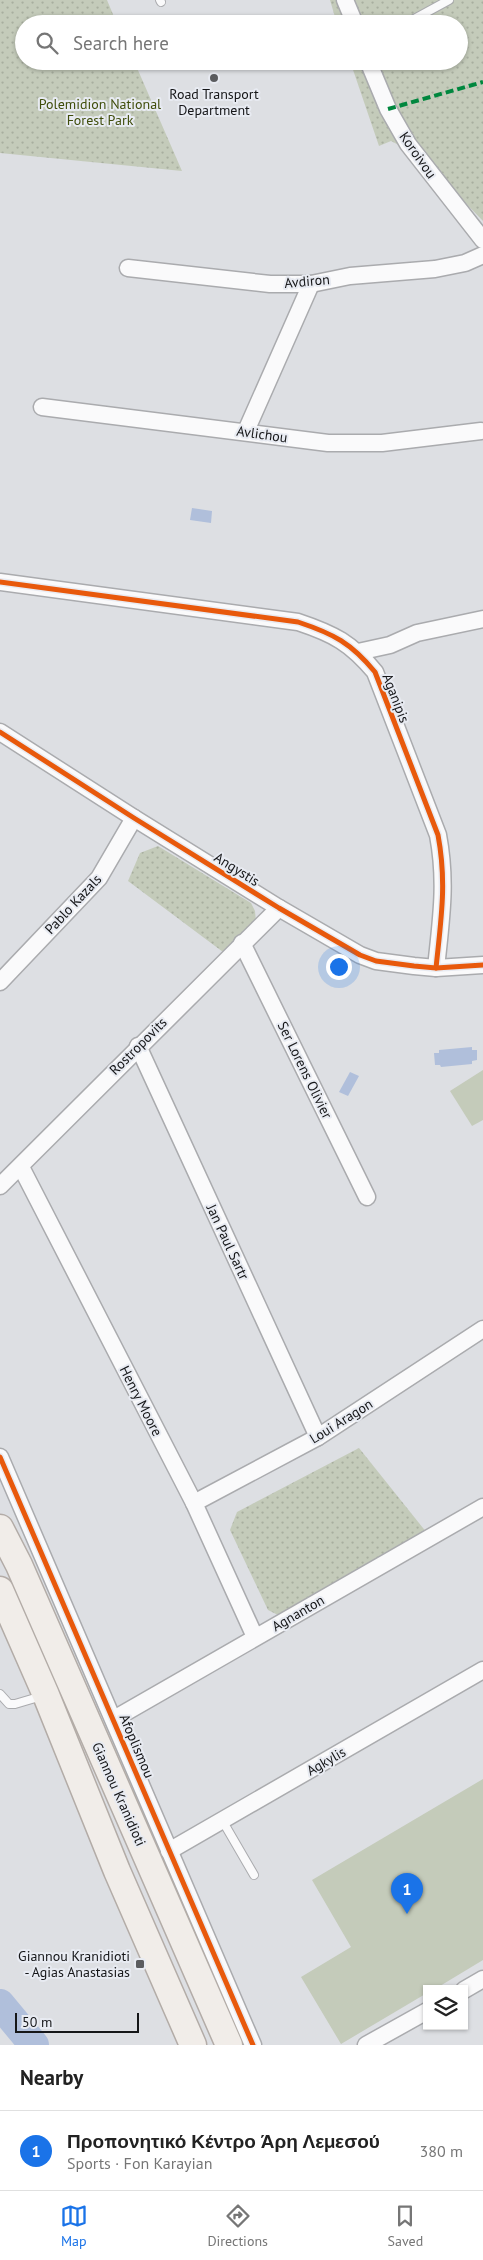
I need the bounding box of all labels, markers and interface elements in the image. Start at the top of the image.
search box [15,15,468,70]
icon: search [33,29,61,57]
text: Search here [73,31,169,55]
marker: Road Transport Department [208,72,220,84]
place label: Road Transport Department [169,85,259,119]
park label: Polemidion National Forest Park [39,95,161,129]
street label: Koroivou [395,128,441,182]
street label: Avdiron [283,270,331,292]
street label: Avlichou [235,422,289,446]
street label: Aganipis [378,671,414,725]
street label: Angystis [211,848,263,890]
street label: Pablo Kazals [41,870,105,938]
your location [326,954,352,980]
street label: Rostropovits [105,1013,171,1079]
street label: Ser Lorens Olivier [274,1018,336,1122]
street label: Jan Paul Sartr [202,1201,253,1283]
street label: Henry Moore [116,1363,166,1439]
street label: Loui Aragon [306,1395,376,1447]
street label: Agnanton [269,1591,327,1635]
street label: Afoplismou [115,1711,159,1781]
street label: Giannou Kranidioti [88,1739,150,1849]
street label: Agkylis [303,1743,349,1779]
pin: 1 [391,1873,423,1914]
place label: Giannou Kranidioti - Agias Anastasias [18,1947,130,1981]
marker: Giannou Kranidioti - Agias Anastasias [134,1958,146,1970]
map controls [423,1985,468,2030]
button: layers [423,1985,468,2030]
scale bar [15,2010,139,2033]
text: 50 m [22,2013,52,2031]
text: Nearby [20,2064,83,2091]
text: Προπονητικό Κέντρο Άρη Λεμεσού [67,2129,380,2153]
text: 1 [31,2141,41,2161]
text: 380 m [420,2141,463,2161]
text: Sports · Fon Karayian [67,2153,213,2173]
tab: Map [60,2202,88,2250]
tab: Directions [207,2202,268,2250]
tab: Saved [388,2202,423,2250]

